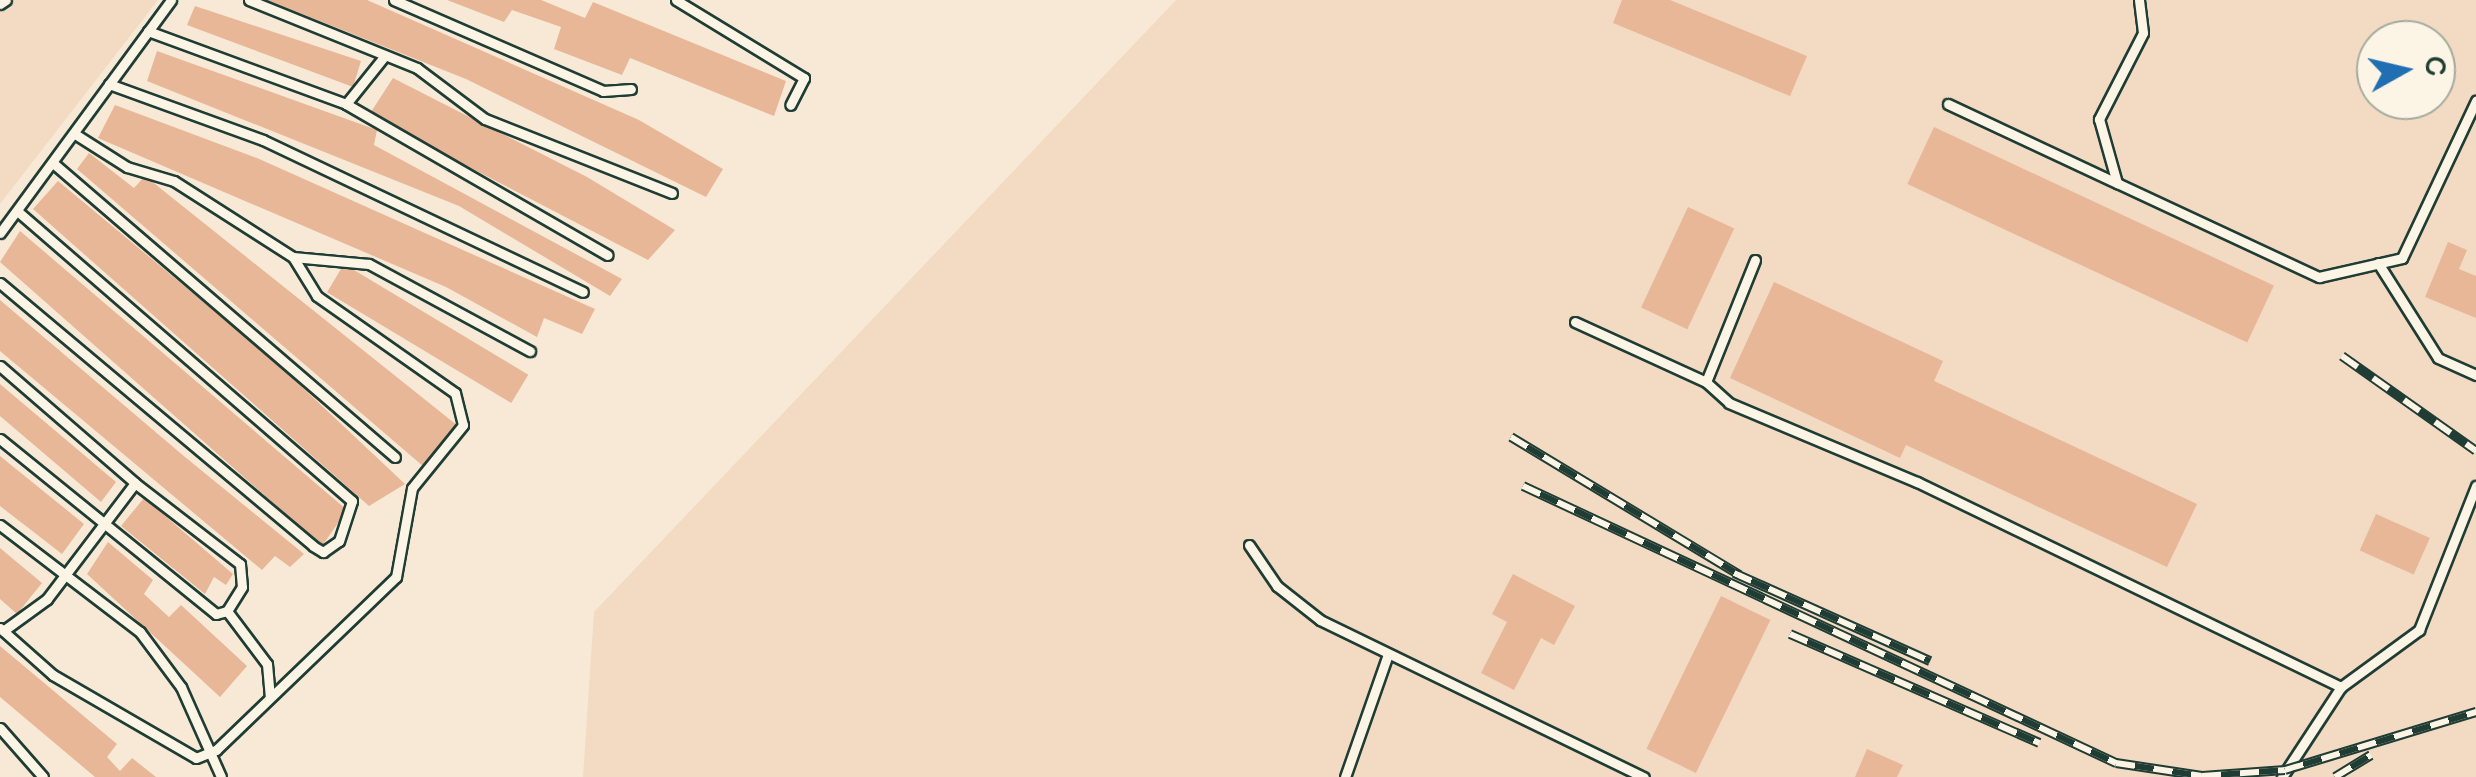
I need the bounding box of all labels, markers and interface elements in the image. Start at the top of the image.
north arrow [2356,20,2456,120]
text: С [2417,54,2452,78]

